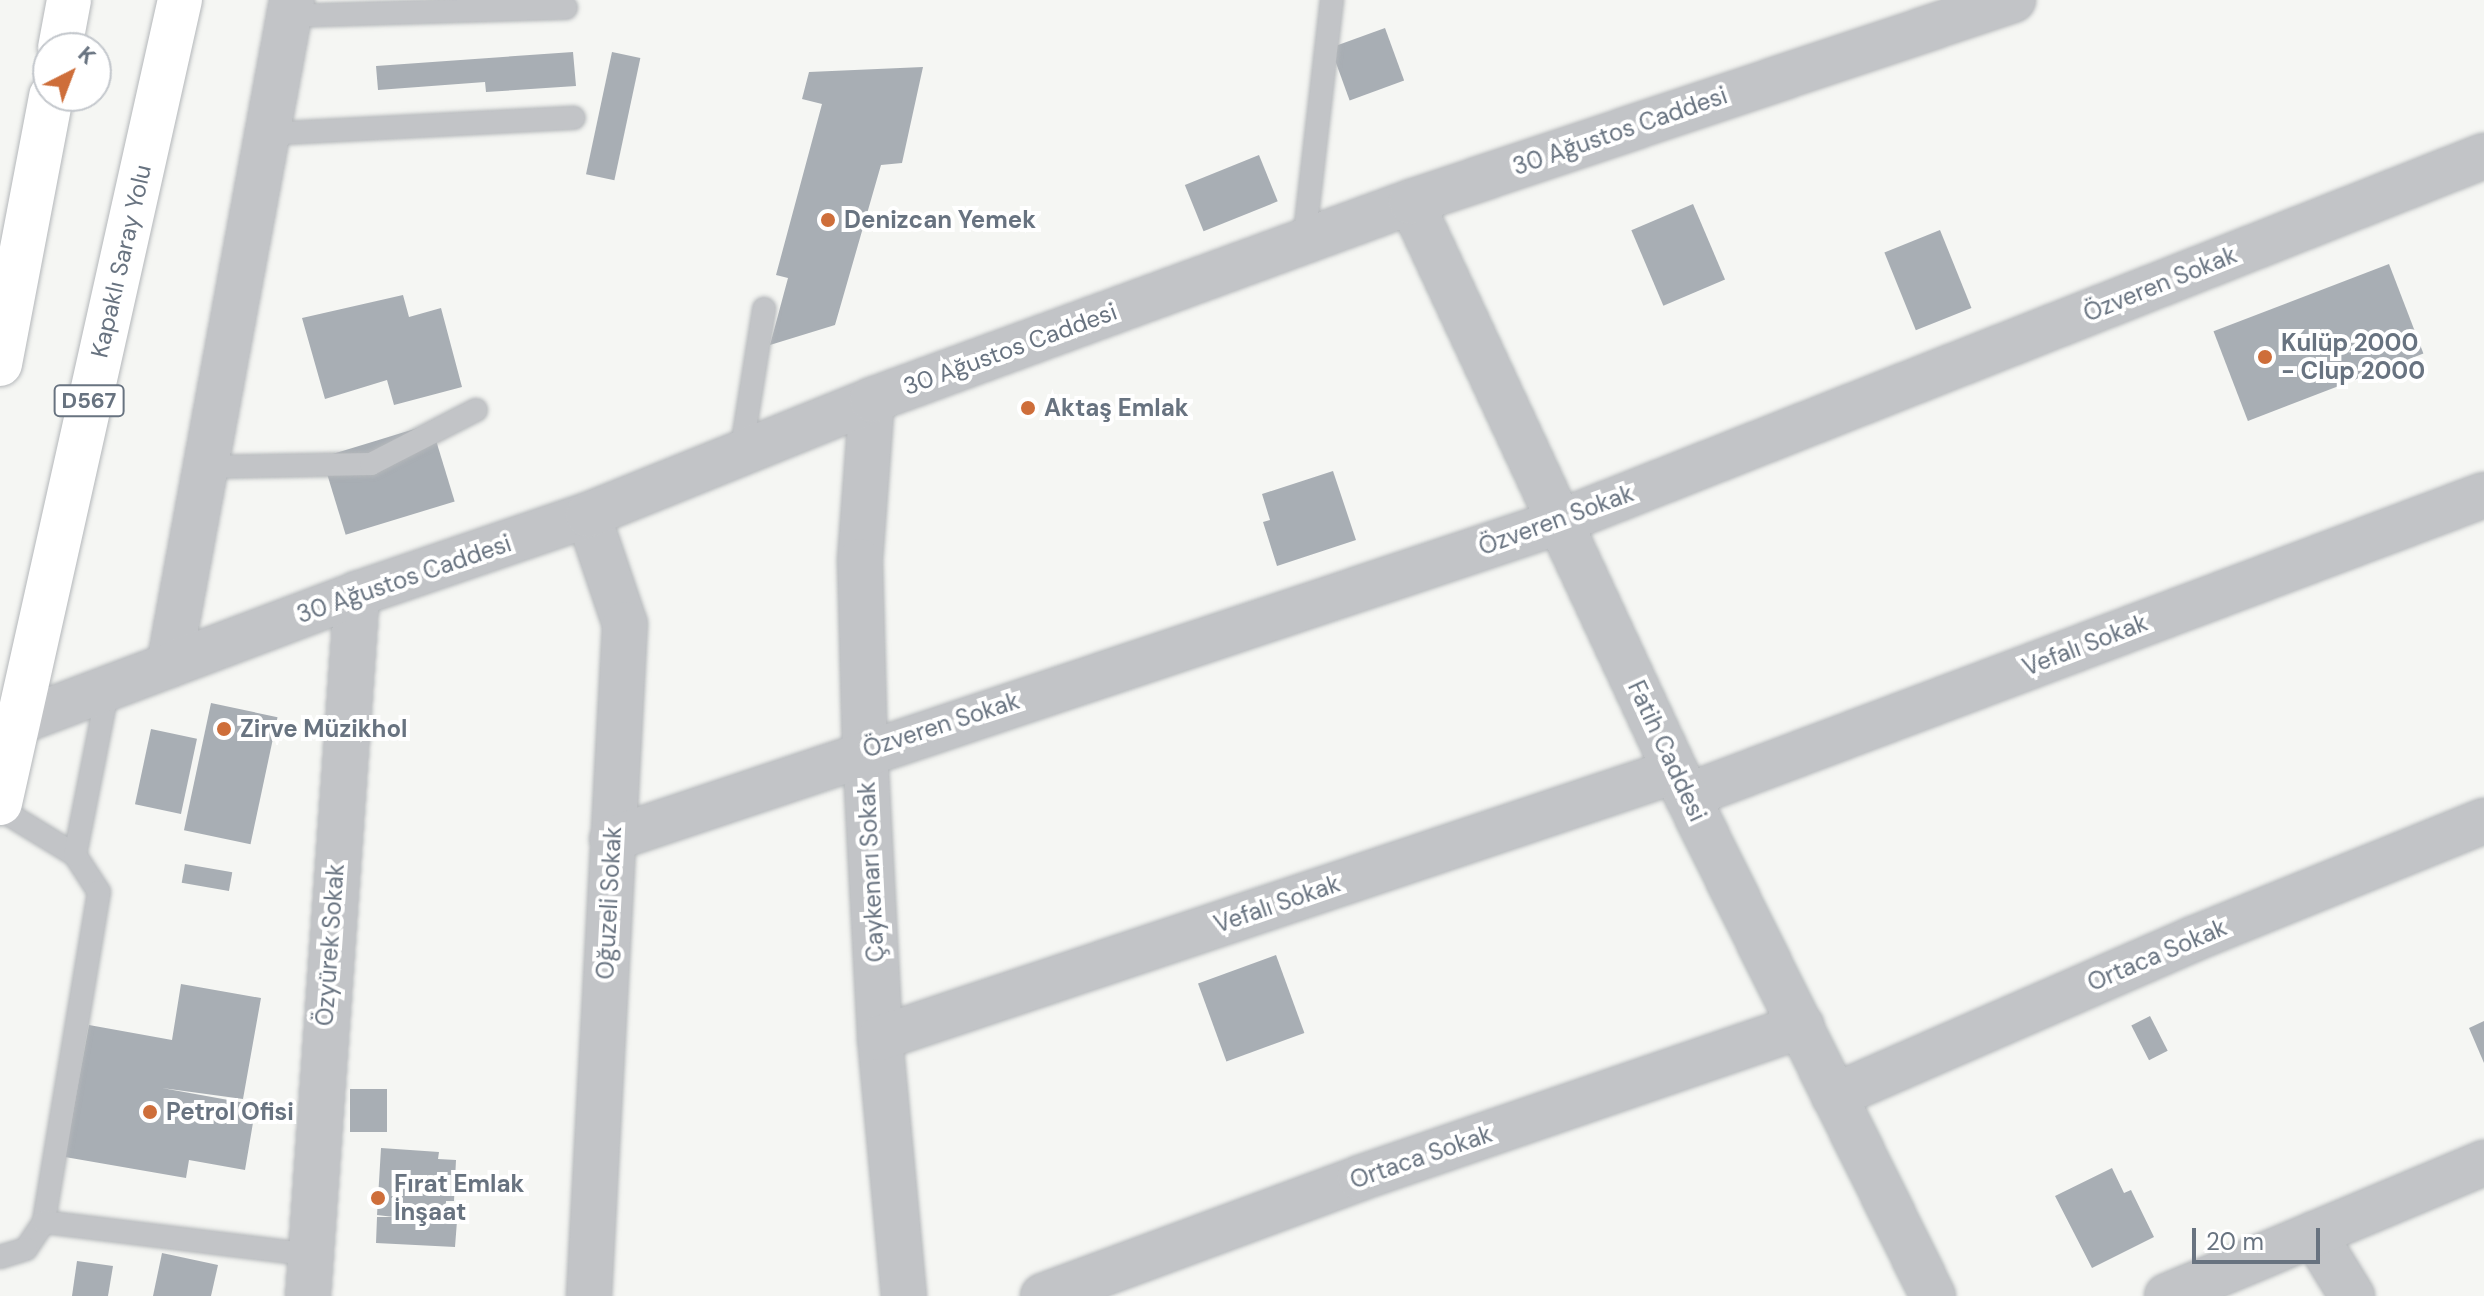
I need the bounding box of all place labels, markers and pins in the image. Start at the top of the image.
place label: Denizcan Yemek [844,206,1036,234]
marker: Denizcan Yemek [819,211,837,229]
place label: Kulüp 2000 - Clup 2000 [2281,329,2425,385]
marker: Kulüp 2000 - Clup 2000 [2256,348,2274,366]
place label: Aktaş Emlak [1044,394,1189,422]
marker: Aktaş Emlak [1019,399,1037,417]
place label: Zirve Müzikhol [240,715,407,743]
marker: Zirve Müzikhol [215,720,233,738]
place label: Petrol Ofisi [166,1098,294,1126]
marker: Petrol Ofisi [141,1103,159,1121]
place label: Fırat Emlak İnşaat [394,1170,524,1226]
marker: Fırat Emlak İnşaat [369,1189,387,1207]

